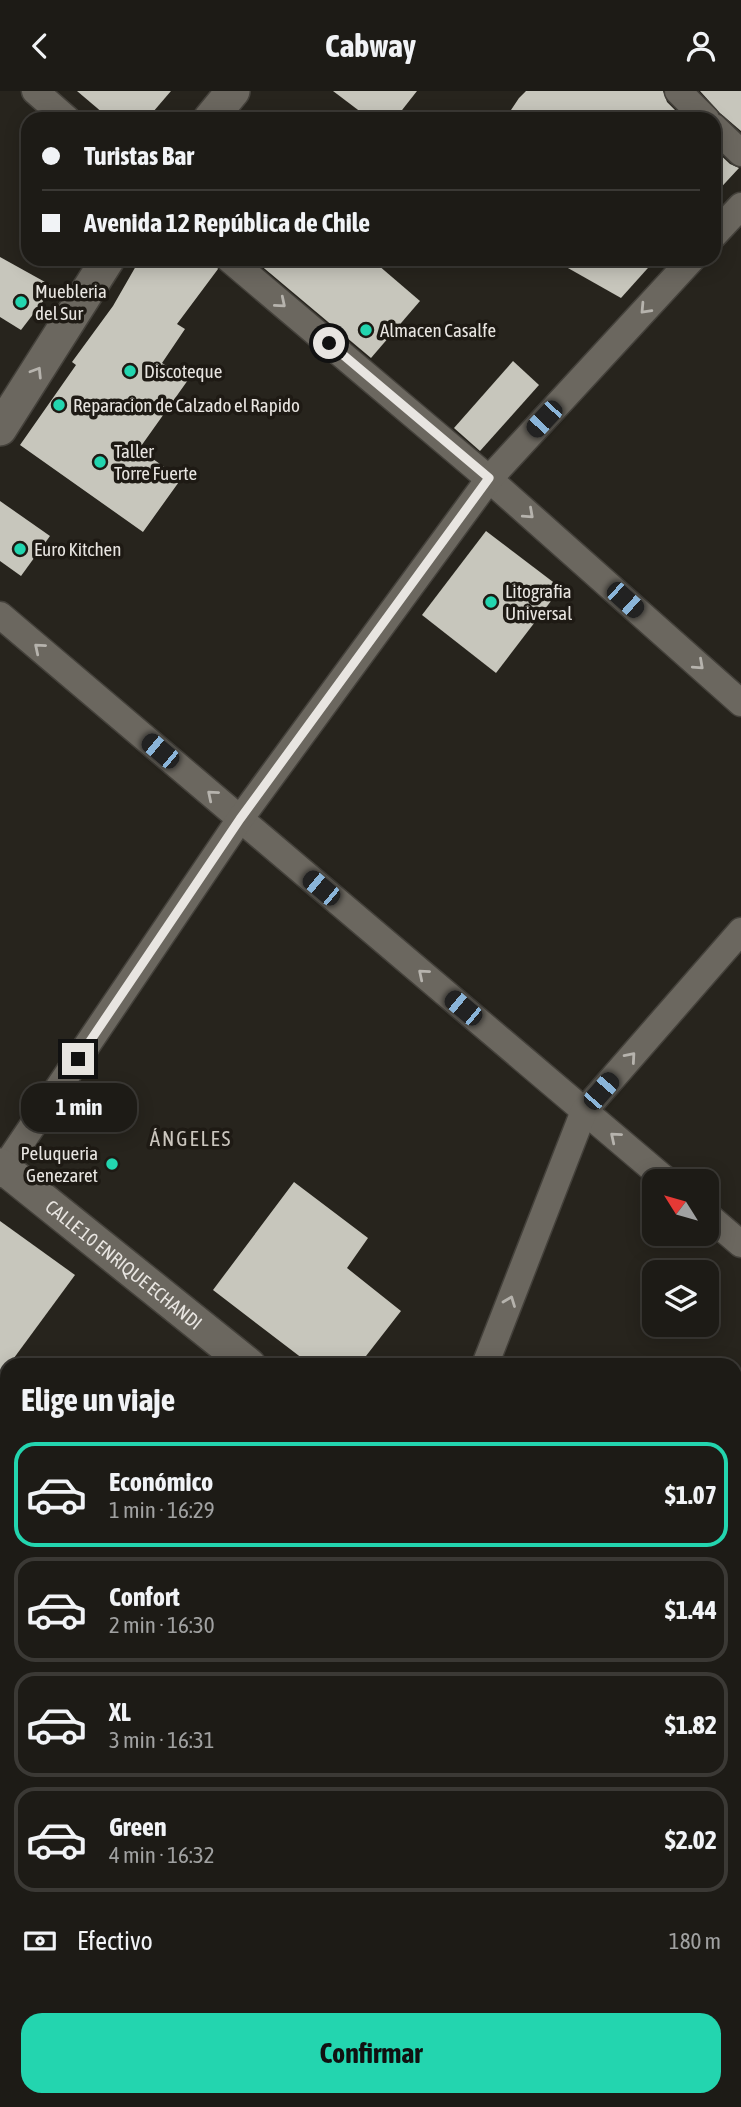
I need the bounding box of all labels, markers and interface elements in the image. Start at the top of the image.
icon: back [21,27,59,65]
text: Cabway [325,27,416,64]
icon: person [682,27,720,65]
text: Turistas Bar [84,141,194,171]
text: Avenida 12 República de Chile [84,208,370,238]
place label: Muebleria del Sur [35,280,107,324]
marker: Muebleria del Sur [13,294,29,310]
one-way arrow [273,295,286,307]
one-way arrow [641,301,654,314]
place label: Almacen Casalfe [380,319,496,341]
marker: Almacen Casalfe [358,322,374,338]
route start [313,327,345,359]
place label: Discoteque [144,360,222,382]
marker: Discoteque [122,363,138,379]
one-way arrow [28,366,41,379]
place label: Reparacion de Calzado el Rapido [73,394,300,416]
car [522,396,567,442]
marker: Reparacion de Calzado el Rapido [51,397,67,413]
place label: Taller Torre Fuerte [114,440,197,484]
marker: Taller Torre Fuerte [92,454,108,470]
one-way arrow [521,506,534,518]
place label: Euro Kitchen [34,538,121,560]
marker: Euro Kitchen [12,541,28,557]
car [603,578,648,622]
place label: Litografia Universal [505,580,572,624]
marker: Litografia Universal [483,594,499,610]
one-way arrow [34,644,47,656]
one-way arrow [690,657,703,670]
car [138,729,183,773]
one-way arrow [207,791,220,803]
car [299,866,344,910]
one-way arrow [418,970,431,982]
car [441,986,486,1030]
route end [62,1043,94,1075]
one-way arrow [623,1052,636,1065]
car [580,1068,623,1114]
callout: 1 min [20,1083,136,1133]
text: 1 min [56,1094,102,1120]
district label: ÁNGELES [150,1126,232,1150]
one-way arrow [610,1133,623,1145]
place label: Peluqueria Genezaret [20,1142,98,1186]
marker: Peluqueria Genezaret [104,1156,120,1172]
north arrow [642,1169,719,1246]
map controls [642,1169,719,1337]
street label: CALLE 10 ENRIQUE ECHANDI [41,1195,207,1334]
button: layers [642,1260,719,1337]
one-way arrow [501,1296,515,1308]
text: Elige un viaje [21,1381,175,1418]
icon: car [25,1463,88,1526]
text: Económico [109,1467,213,1497]
text: $1.07 [665,1480,717,1510]
text: 1 min · 16:29 [109,1497,215,1523]
icon: car [25,1578,88,1641]
text: Confort [109,1582,180,1612]
text: $1.44 [665,1595,717,1625]
text: 2 min · 16:30 [109,1612,215,1638]
icon: car [25,1693,88,1756]
text: XL [109,1697,131,1727]
text: $1.82 [665,1710,717,1740]
text: 3 min · 16:31 [109,1727,215,1753]
icon: car [25,1808,88,1871]
text: Green [109,1812,167,1842]
text: $2.02 [665,1825,717,1855]
text: 4 min · 16:32 [109,1842,215,1868]
icon: cash [21,1922,59,1960]
text: Efectivo [77,1926,153,1956]
text: 180 m [669,1928,721,1954]
button: Confirmar [21,2013,721,2093]

